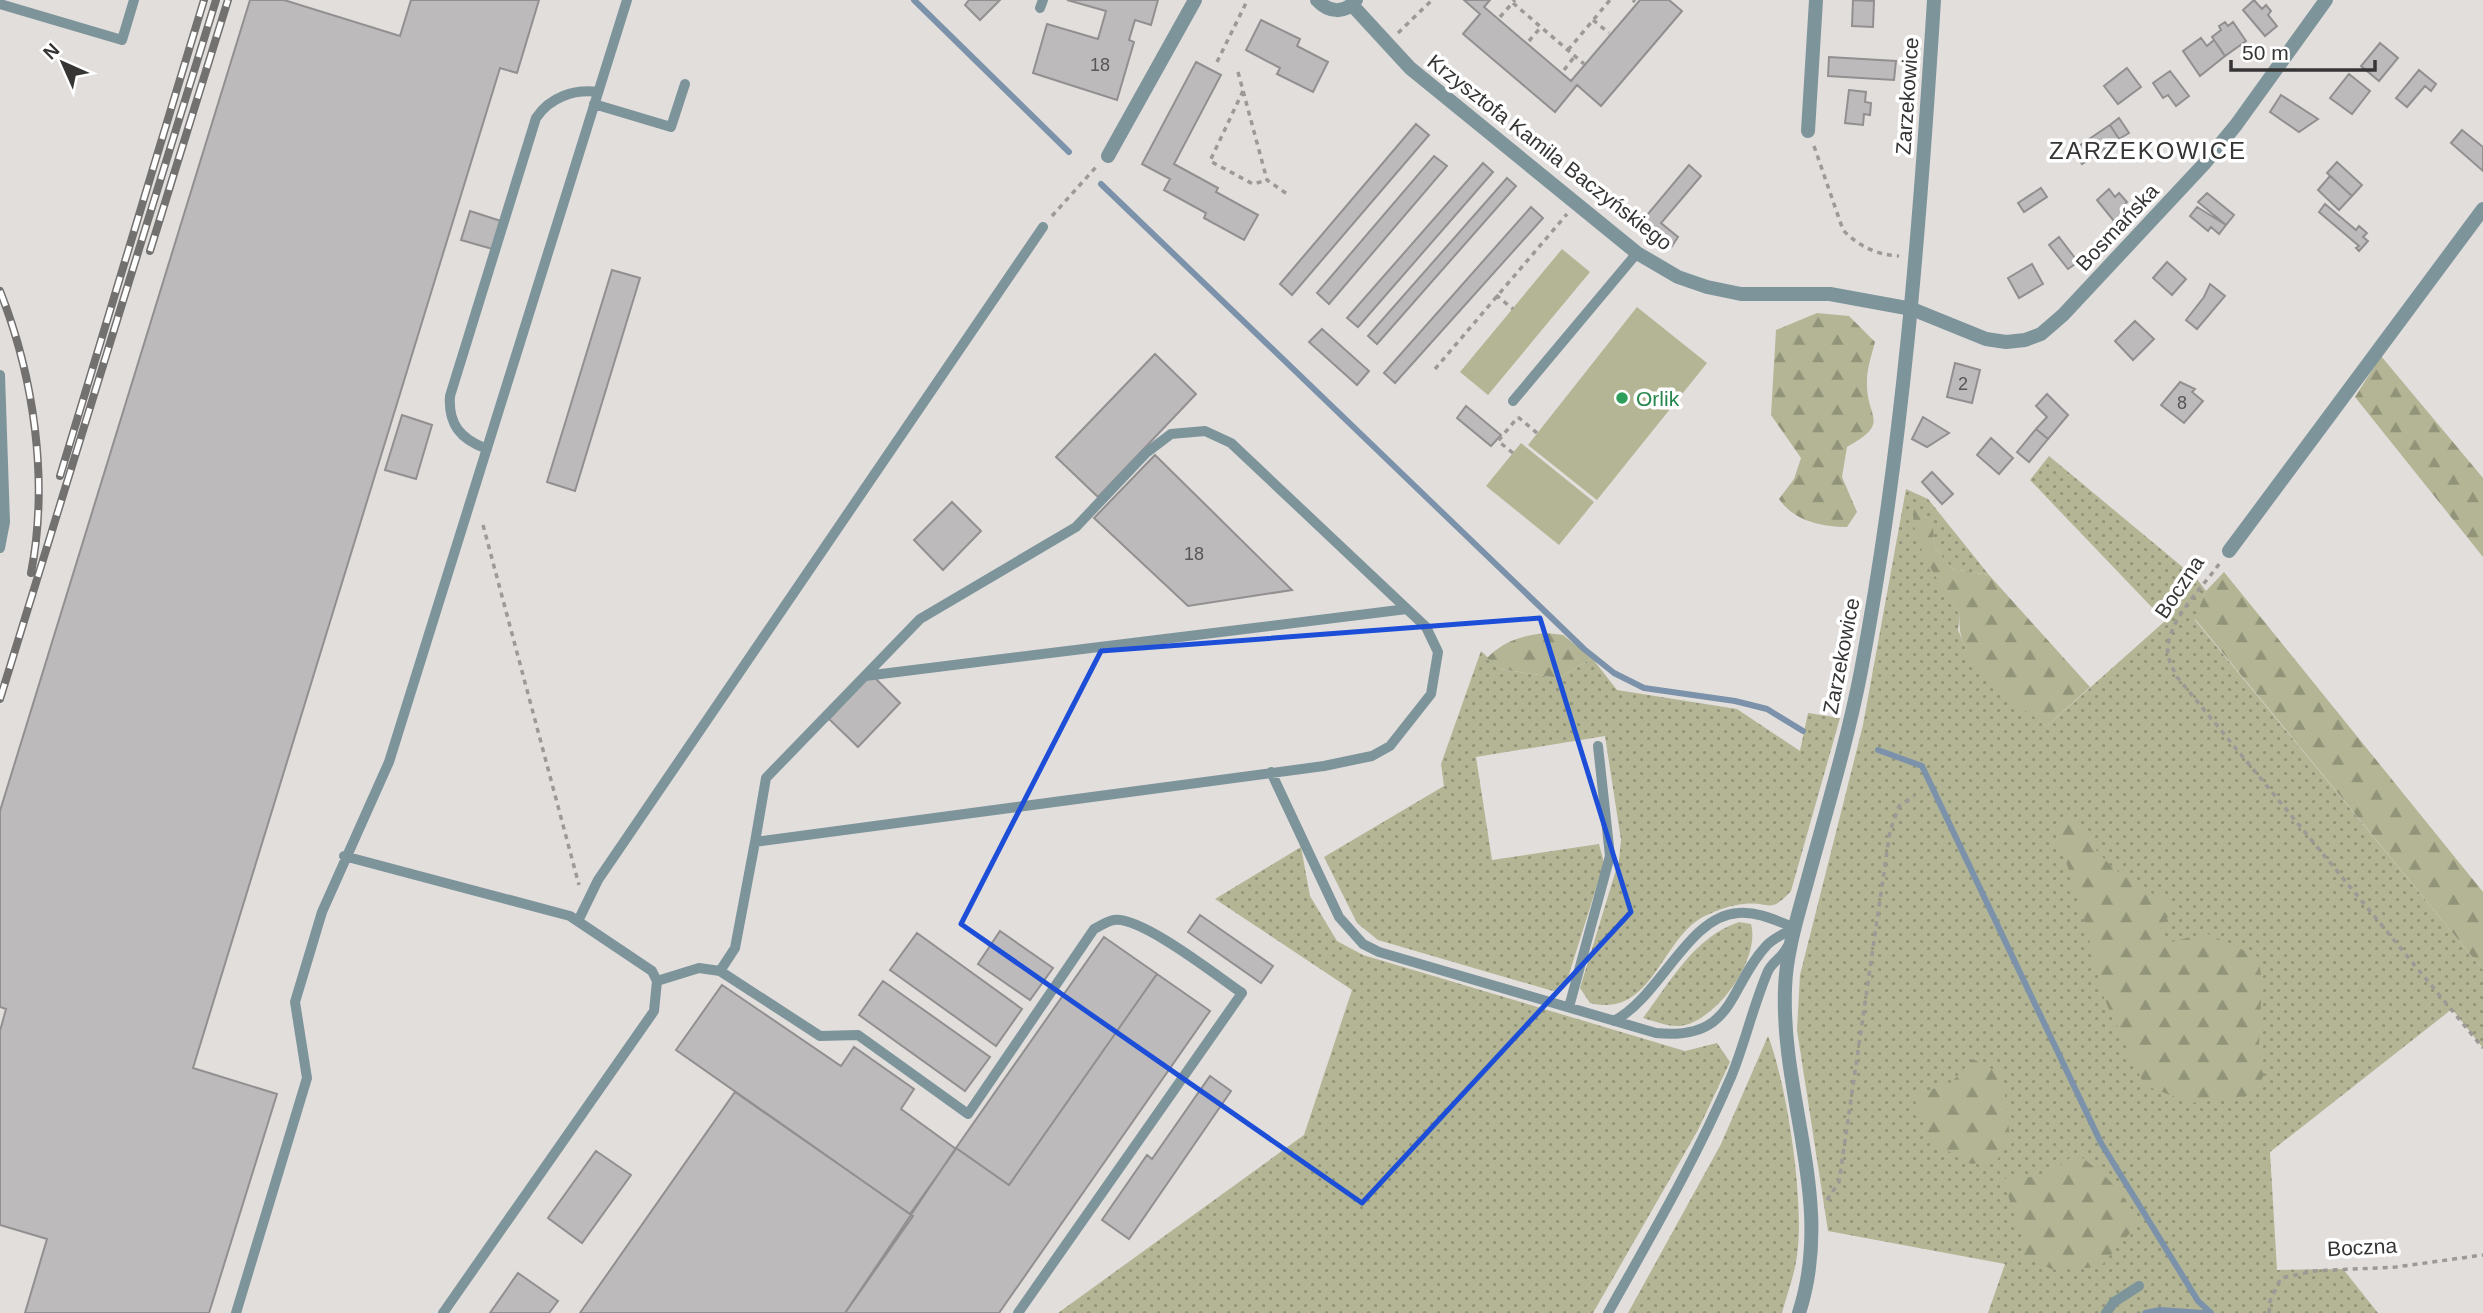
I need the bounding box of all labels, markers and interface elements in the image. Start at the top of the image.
north arrow [28,28,98,98]
scale bar [2231,28,2374,72]
street label: Zarzekowice [1891,36,1923,156]
text: N [39,39,64,64]
text: 50 m [2242,41,2289,64]
street label: Krzysztofa Kamila Baczyńskiego [1423,50,1677,254]
house number: 18 [1090,55,1110,75]
district label: ZARZEKOWICE [2049,137,2247,164]
street label: Bosmańska [2071,179,2163,275]
house number: 2 [1958,374,1968,394]
place label: Orlik [1636,387,1680,410]
marker: Orlik [1614,390,1630,406]
house number: 8 [2177,393,2187,413]
house number: 18 [1184,544,1204,564]
street label: Boczna [2150,551,2208,622]
street label: Zarzekowice [1818,596,1864,716]
street label: Boczna [2326,1234,2398,1260]

